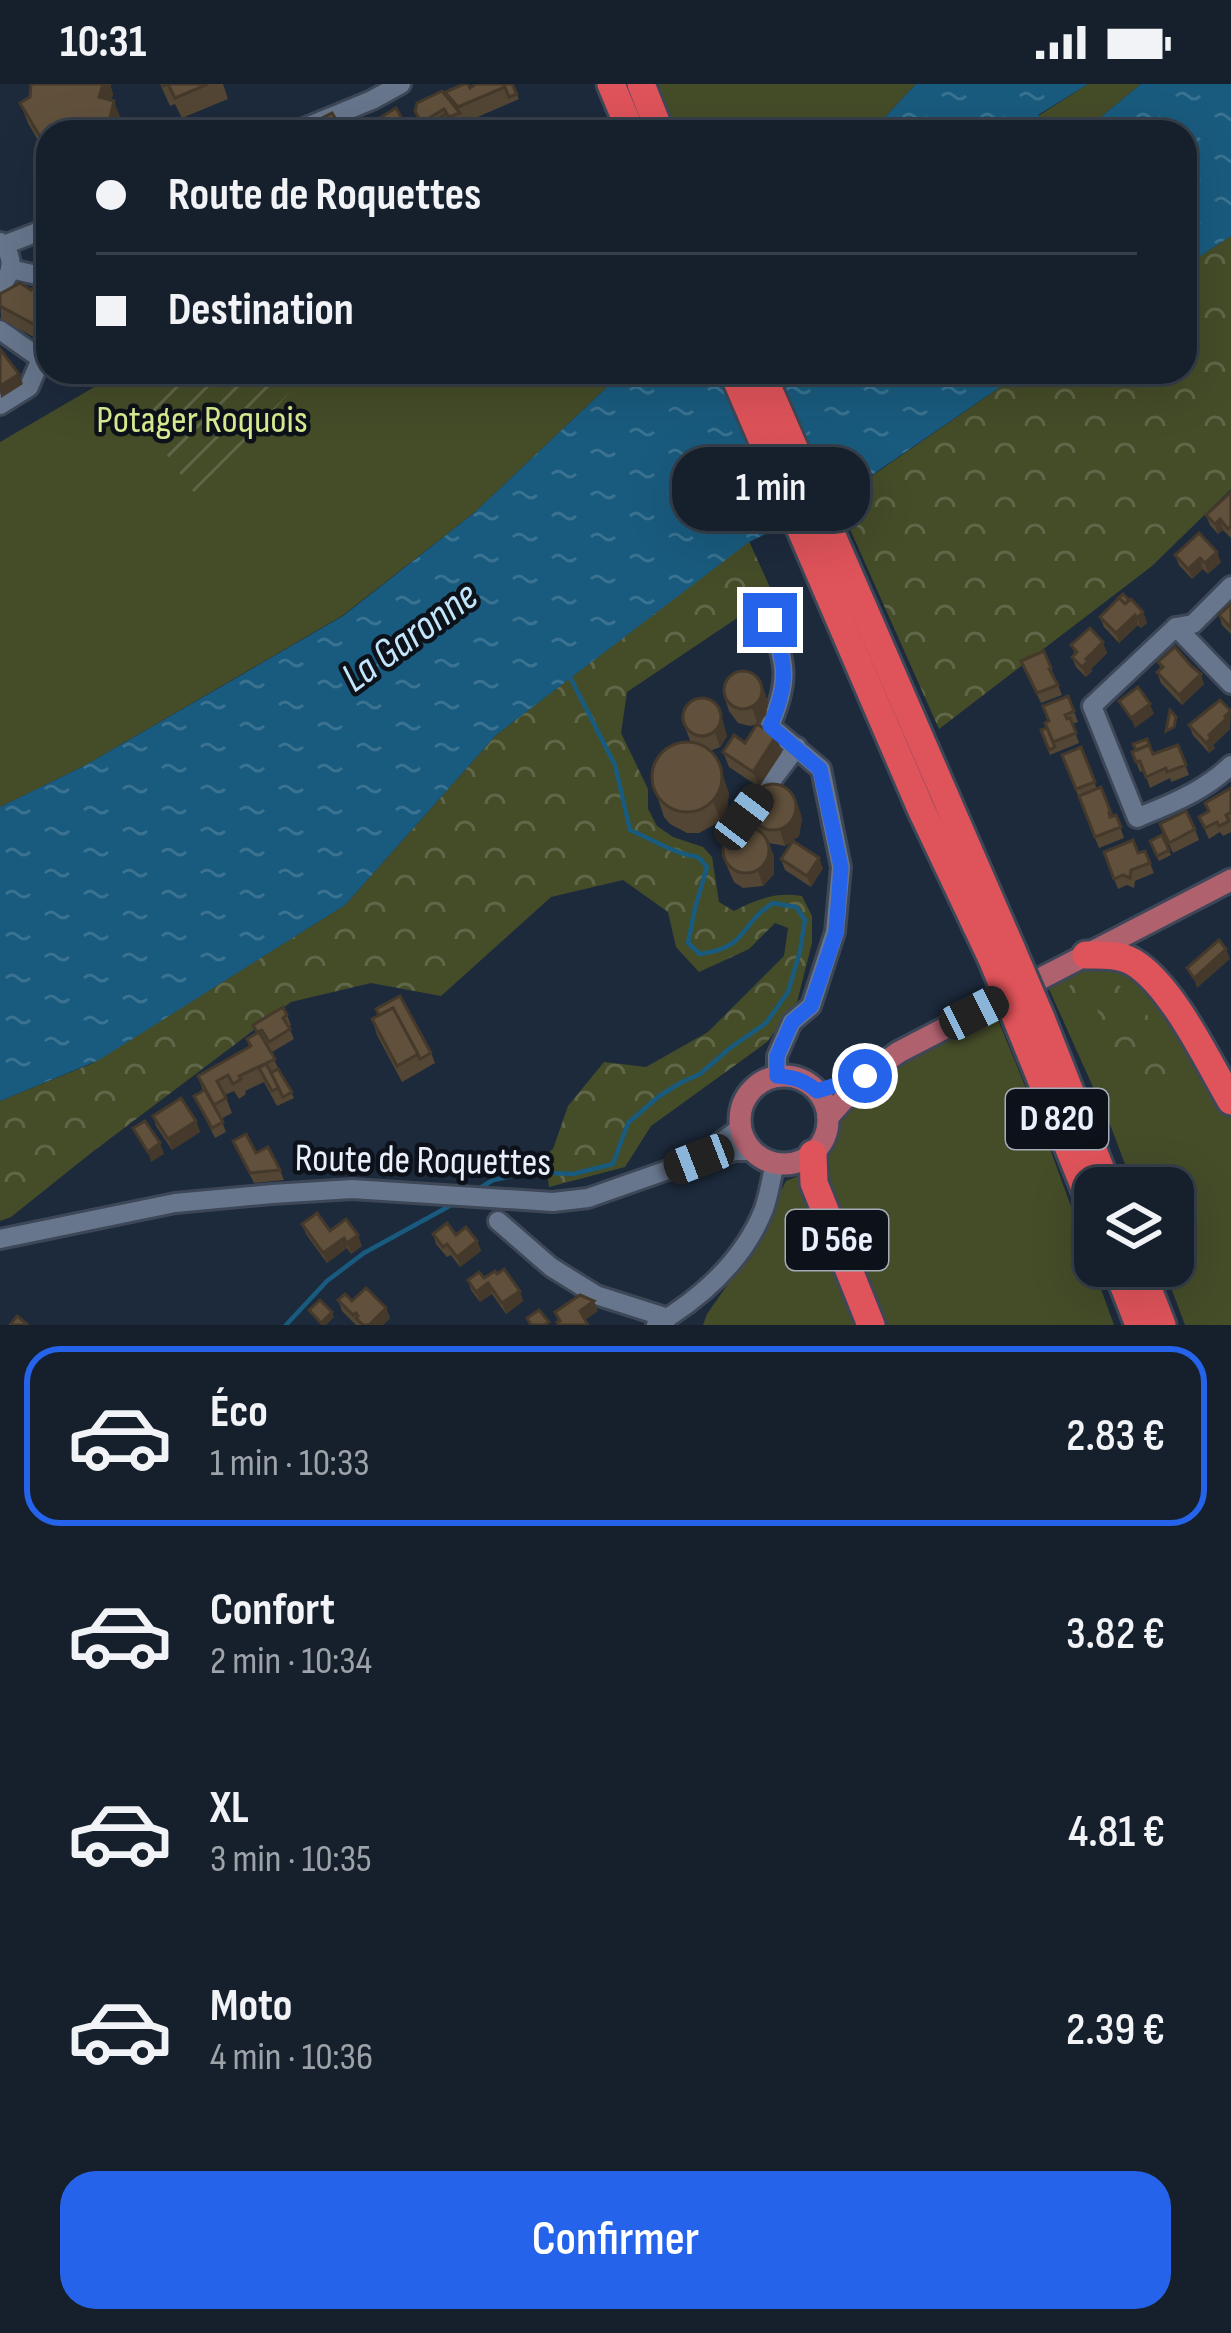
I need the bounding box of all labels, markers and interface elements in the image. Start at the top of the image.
text: 10:31 [60,15,146,70]
text: Route de Roquettes [168,168,481,223]
text: Destination [168,283,354,338]
park label: Potager Roquois [96,397,308,444]
callout: 1 min [671,446,869,530]
text: 1 min [736,465,806,512]
water label: La Garonne [332,571,488,703]
route end [743,593,797,647]
car [708,777,780,857]
car [934,981,1014,1045]
route start [838,1049,892,1103]
road number: D 820 [1006,1089,1108,1149]
car [659,1129,739,1189]
street label: Route de Roquettes [294,1135,552,1187]
map controls [1074,1167,1194,1287]
button: layers [1074,1167,1194,1287]
road number: D 56e [786,1210,888,1270]
icon: car [66,1382,174,1490]
text: Éco [210,1385,268,1440]
text: 2.83 € [1066,1409,1165,1464]
text: 1 min · 10:33 [210,1440,370,1487]
icon: car [66,1580,174,1688]
text: Confort [210,1583,335,1638]
text: 3.82 € [1066,1607,1165,1662]
text: 2 min · 10:34 [210,1638,372,1685]
icon: car [66,1778,174,1886]
text: XL [210,1781,249,1836]
text: 4.81 € [1068,1805,1165,1860]
text: 3 min · 10:35 [210,1836,372,1883]
icon: car [66,1976,174,2084]
text: Moto [210,1979,292,2034]
text: 2.39 € [1066,2003,1165,2058]
text: 4 min · 10:36 [210,2034,373,2081]
button: Confirmer [60,2171,1171,2309]

